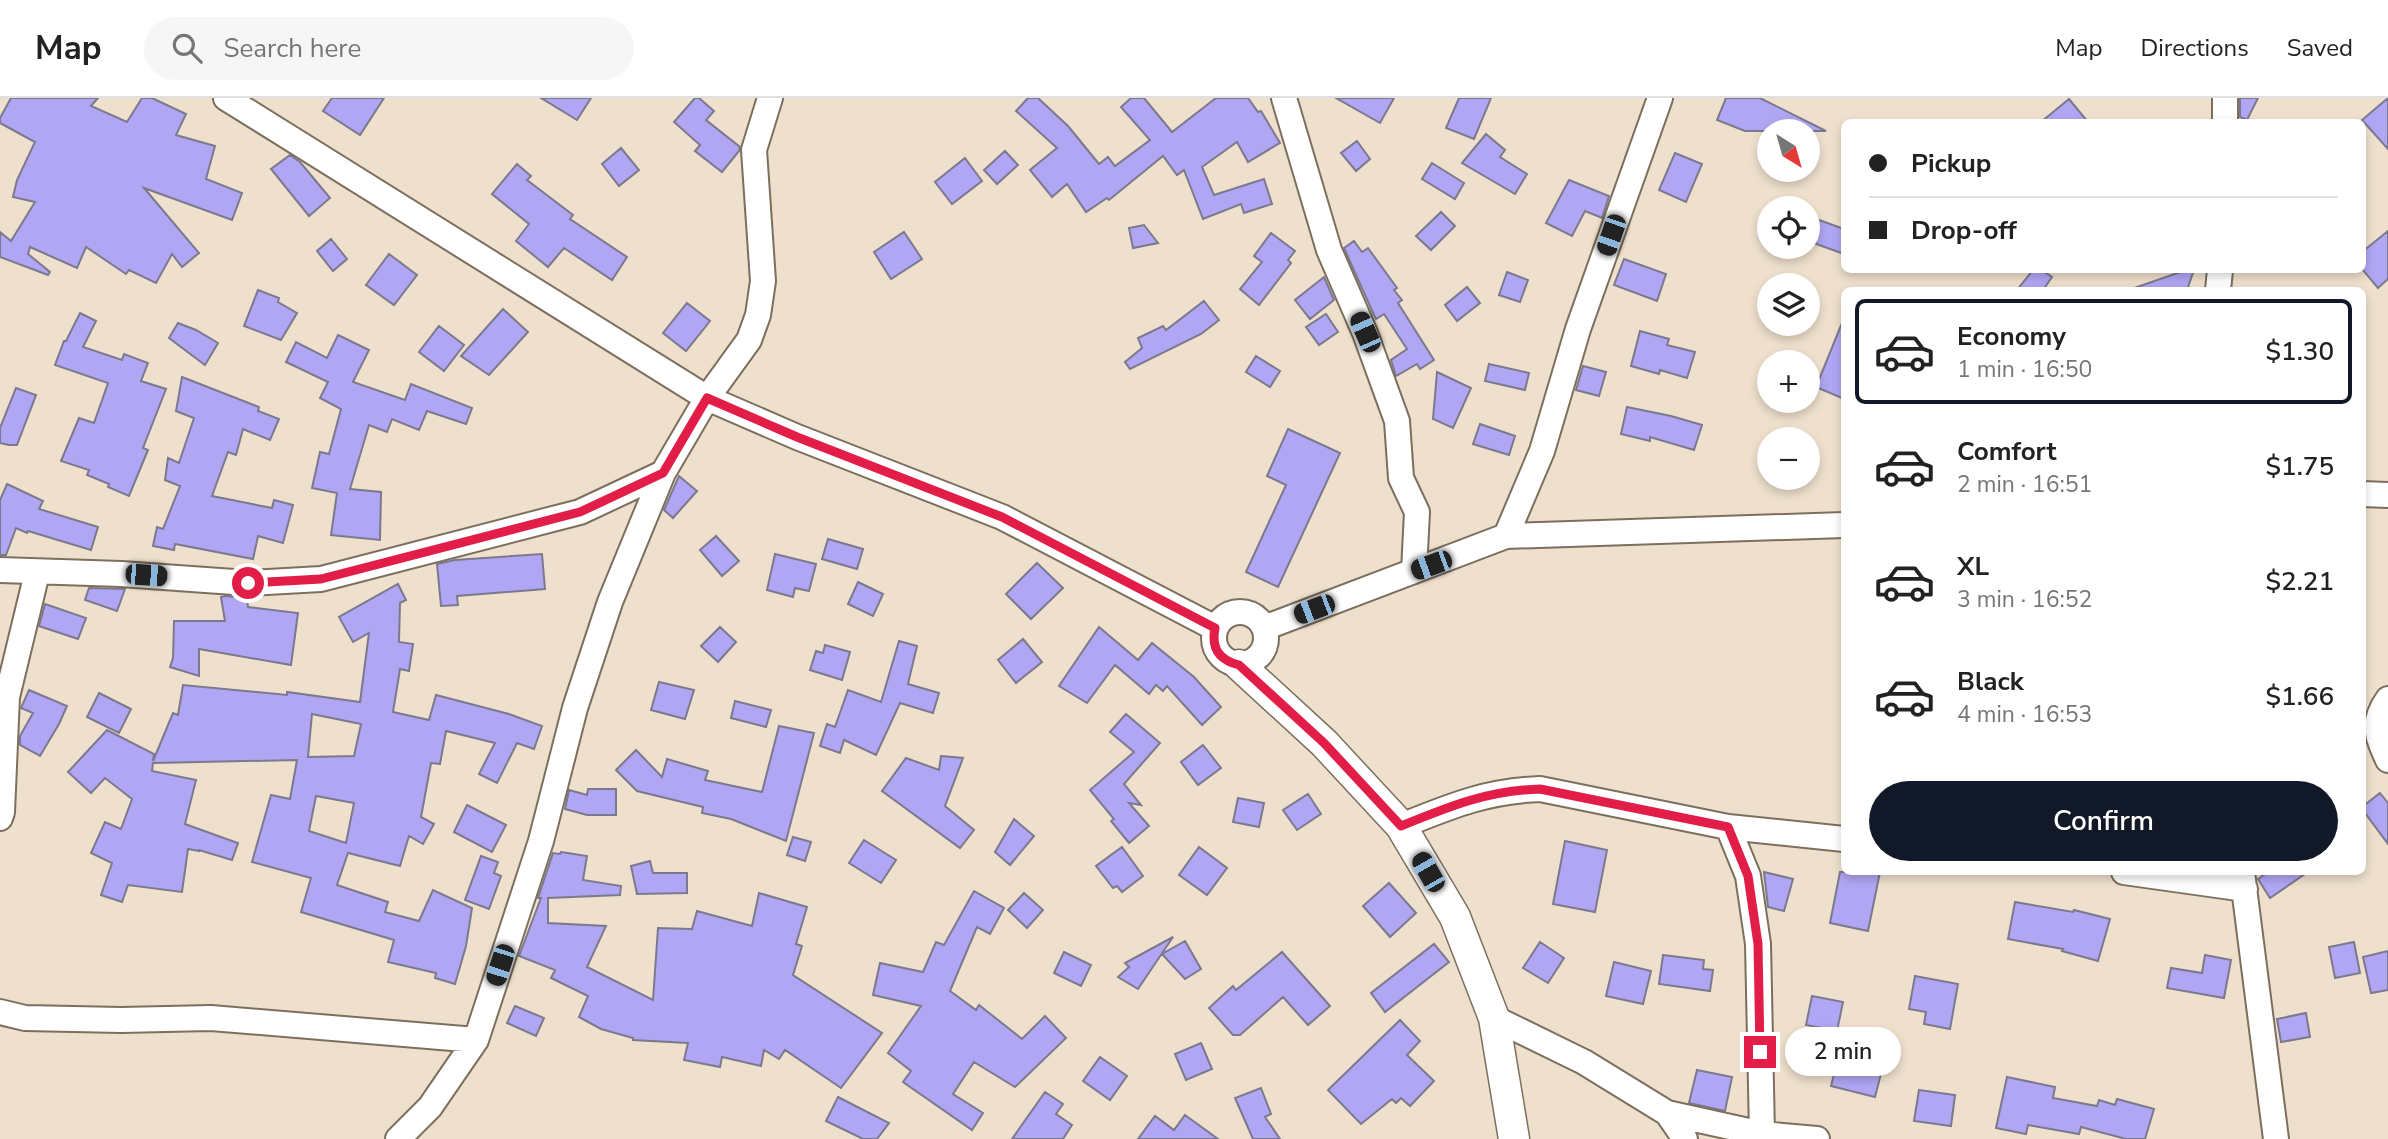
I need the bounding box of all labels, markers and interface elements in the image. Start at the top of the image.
search box [144,17,634,80]
text: Map [35,26,102,71]
icon: search [168,29,206,67]
text: Search here [224,31,361,66]
text: Map [2055,32,2102,64]
text: Directions [2140,32,2249,64]
text: Saved [2287,32,2353,64]
north arrow [1757,119,1820,182]
map controls [1757,119,1820,490]
text: Pickup [1911,146,1991,181]
button: locate [1757,196,1820,259]
car [1595,212,1628,258]
text: Drop-off [1911,213,2017,248]
button: layers [1757,273,1820,336]
car [1347,309,1384,355]
text: Economy [1957,319,2066,354]
icon: car [1873,320,1936,383]
text: $1.30 [2265,334,2334,369]
button: + [1757,350,1820,413]
text: 1 min · 16:50 [1957,354,2092,385]
button: − [1757,427,1820,490]
text: Comfort [1957,434,2057,469]
icon: car [1873,435,1936,498]
text: $1.75 [2265,449,2334,484]
text: 2 min · 16:51 [1957,469,2092,500]
car [1408,548,1455,582]
text: XL [1957,549,1989,584]
icon: car [1873,550,1936,613]
car [125,563,168,587]
text: $2.21 [2265,564,2334,599]
route start [232,567,264,599]
text: 3 min · 16:52 [1957,584,2092,615]
car [1291,592,1338,626]
text: Black [1957,664,2024,699]
icon: car [1873,665,1936,728]
text: $1.66 [2265,679,2334,714]
text: 4 min · 16:53 [1957,699,2092,730]
button: Confirm [1869,781,2338,861]
car [1409,849,1448,895]
car [484,942,517,988]
callout: 2 min [1784,1028,1900,1076]
route end [1744,1036,1776,1068]
text: 2 min [1814,1036,1872,1067]

